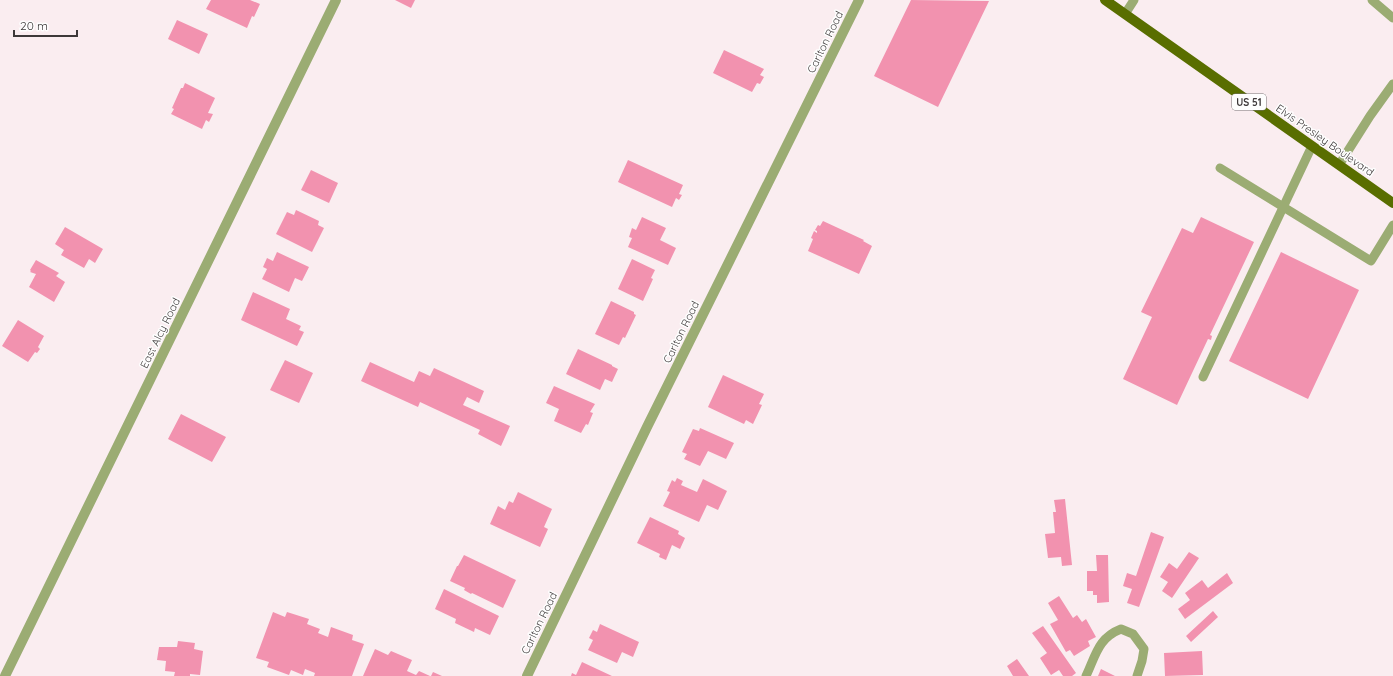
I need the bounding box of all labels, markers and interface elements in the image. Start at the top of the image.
street label: Carlton Road [804,9,846,75]
scale bar [14,12,77,38]
text: 20 m [20,18,48,33]
road number: US 51 [1232,94,1266,110]
street label: Elvis Presley Boulevard [1273,101,1377,179]
street label: East Alcy Road [137,296,183,370]
street label: Carlton Road [660,299,702,365]
street label: Carlton Road [518,590,560,656]

